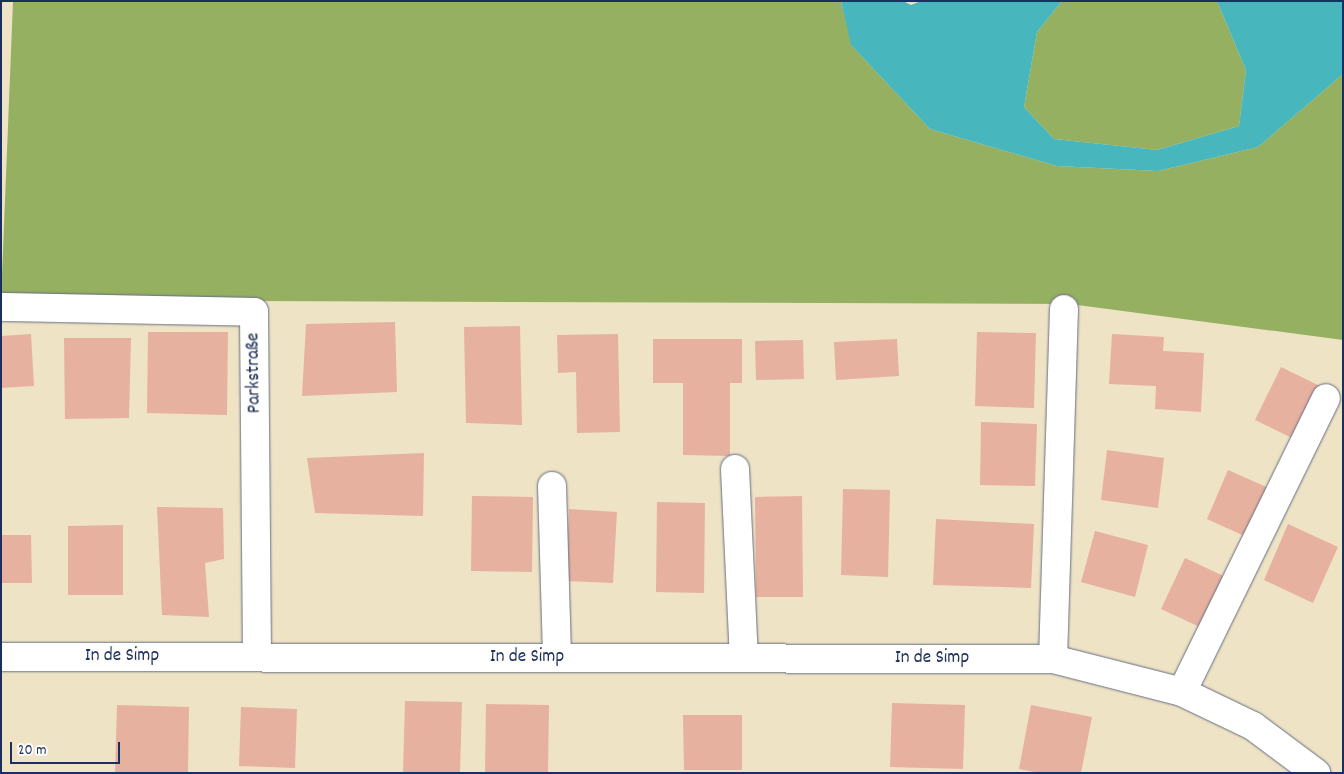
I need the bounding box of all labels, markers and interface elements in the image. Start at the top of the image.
street label: Parkstraße [243,332,267,414]
street label: In de Simp [85,646,159,668]
street label: In de Simp [490,647,564,669]
street label: In de Simp [895,648,969,670]
scale bar [12,732,122,764]
text: 20 m [18,740,46,762]

